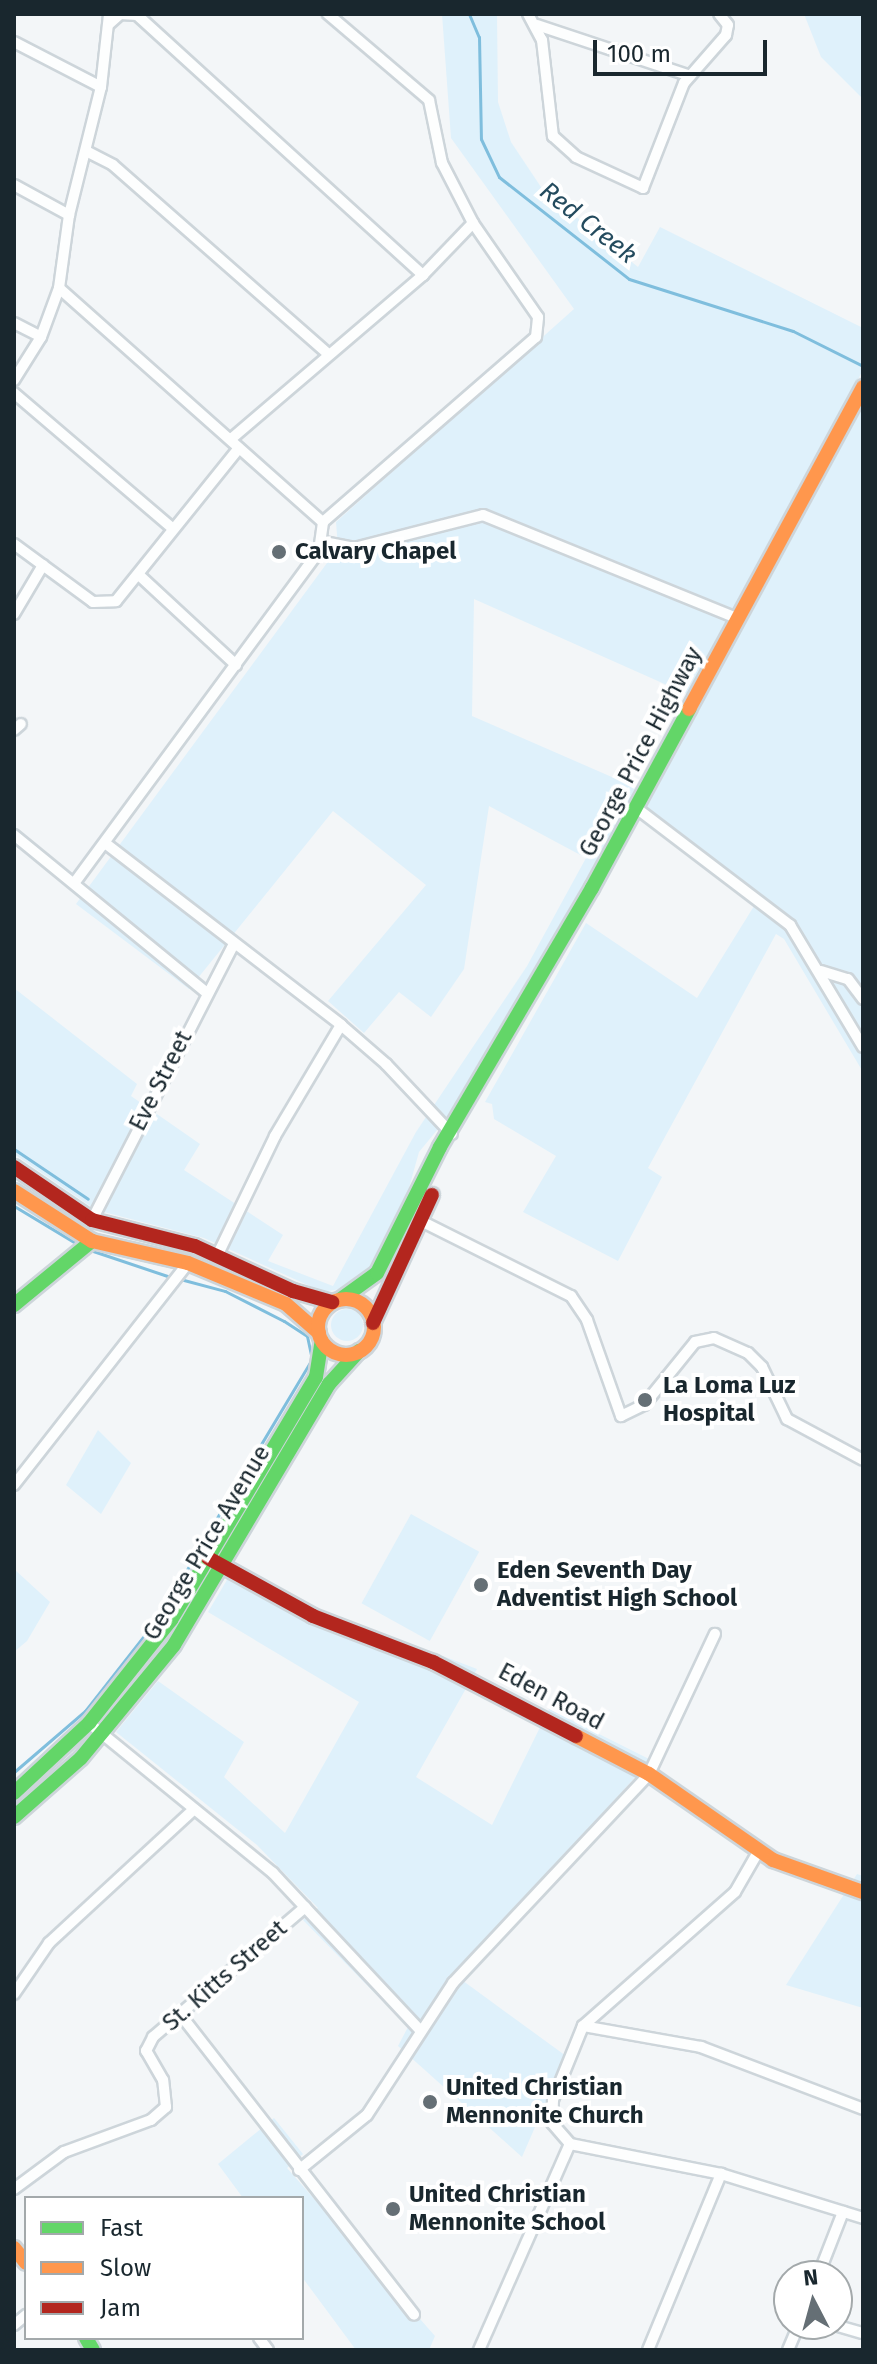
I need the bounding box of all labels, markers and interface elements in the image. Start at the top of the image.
scale bar [597,24,771,74]
text: 100 m [607,40,671,68]
water label: Red Creek [533,175,643,271]
place label: Calvary Chapel [295,538,456,566]
marker: Calvary Chapel [270,543,288,561]
street label: George Price Highway [573,642,709,862]
street label: Eve Street [124,1026,198,1136]
place label: La Loma Luz Hospital [663,1372,795,1428]
marker: La Loma Luz Hospital [634,1389,656,1411]
street label: George Price Avenue [137,1440,277,1646]
place label: Eden Seventh Day Adventist High School [497,1557,737,1613]
marker: Eden Seventh Day Adventist High School [472,1576,490,1594]
street label: Eden Road [493,1657,609,1737]
street label: St. Kitts Street [157,1914,293,2038]
place label: United Christian Mennonite Church [446,2074,644,2130]
marker: United Christian Mennonite Church [421,2093,439,2111]
place label: United Christian Mennonite School [409,2181,605,2237]
legend [24,2196,304,2340]
marker: United Christian Mennonite School [384,2200,402,2218]
text: Fast [100,2214,143,2242]
text: Slow [100,2254,151,2282]
north arrow [773,2260,853,2340]
text: N [802,2263,819,2292]
text: Jam [100,2294,141,2322]

